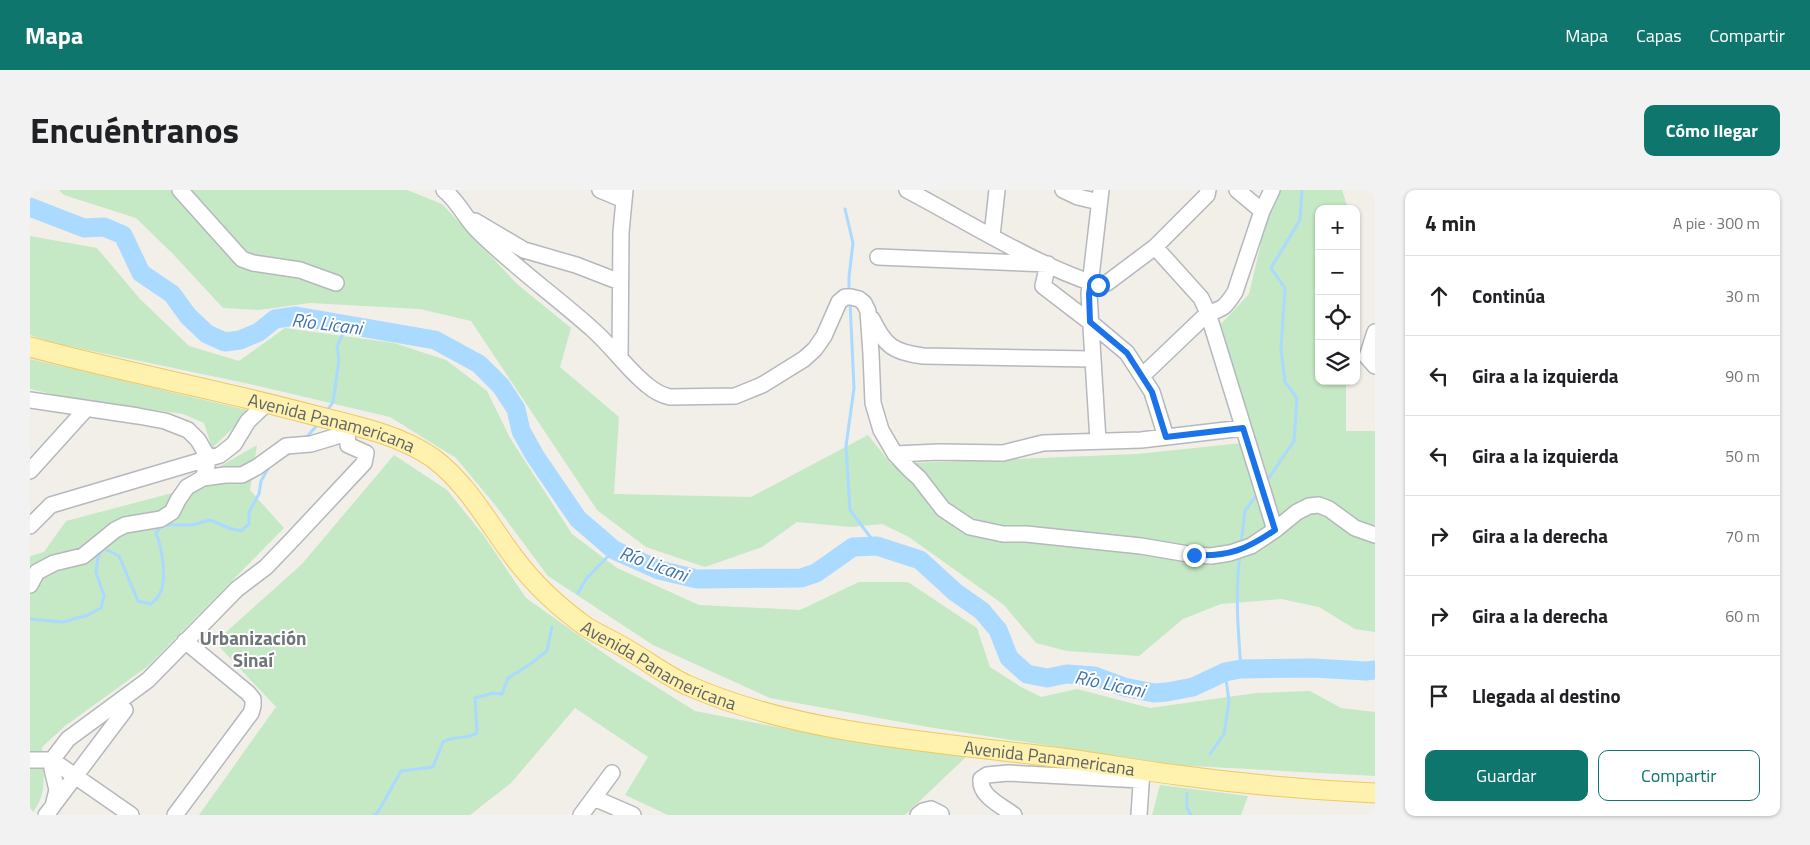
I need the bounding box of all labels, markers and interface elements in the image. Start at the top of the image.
text: Mapa [25,17,83,53]
text: Mapa [1565,22,1608,49]
text: Capas [1636,22,1682,49]
text: Compartir [1710,22,1785,49]
text: Encuéntranos [30,103,239,157]
button: Cómo llegar [1644,105,1780,156]
map controls [1315,205,1360,385]
button: + [1315,205,1360,250]
text: 4 min [1425,207,1476,239]
text: A pie · 300 m [1673,211,1760,235]
button: − [1315,250,1360,295]
route start [1087,274,1110,297]
text: Continúa [1472,281,1545,310]
icon: ahead [1425,282,1453,310]
text: 30 m [1725,284,1760,308]
button: locate [1315,295,1360,340]
water label: Río Licani [290,304,366,342]
button: layers [1315,340,1360,385]
text: Gira a la izquierda [1472,361,1619,390]
icon: left [1425,362,1453,390]
text: 90 m [1725,364,1760,388]
street label: Avenida Panamericana [246,386,420,459]
text: Gira a la izquierda [1472,441,1619,470]
icon: left [1425,442,1453,470]
text: 50 m [1725,444,1760,468]
text: Gira a la derecha [1472,521,1608,550]
icon: right [1425,522,1453,550]
text: 70 m [1725,524,1760,548]
water label: Río Licani [616,537,694,589]
route end [1183,544,1206,567]
text: Gira a la derecha [1472,601,1608,630]
icon: right [1425,602,1453,630]
text: 60 m [1725,604,1760,628]
street label: Avenida Panamericana [576,613,740,716]
district label: Urbanización Sinaí [199,623,307,674]
water label: Río Licani [1072,661,1150,705]
text: Llegada al destino [1472,681,1621,710]
icon: arrive [1425,682,1453,710]
street label: Avenida Panamericana [962,733,1137,782]
button: Guardar [1425,750,1588,801]
button: Compartir [1598,750,1760,801]

